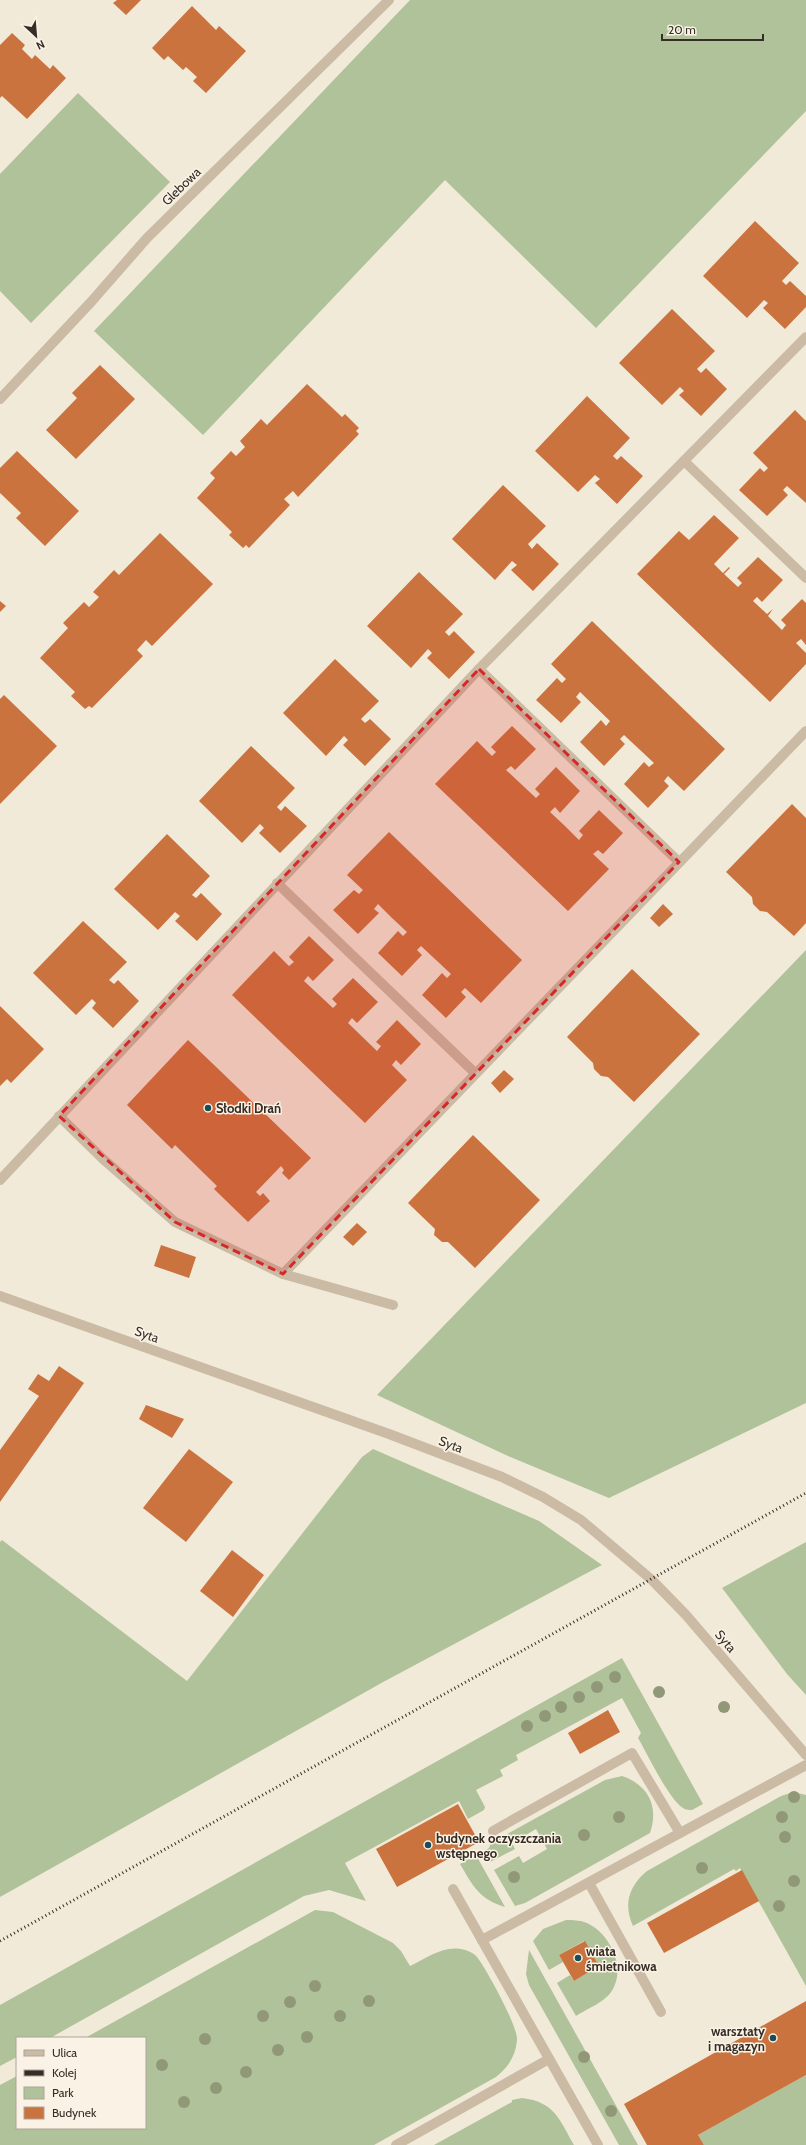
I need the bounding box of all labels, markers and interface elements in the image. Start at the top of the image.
north arrow [16,16,56,56]
scale bar [662,16,763,42]
text: 20 m [668,22,696,37]
text: N [34,37,47,53]
street label: Glebowa [158,163,204,209]
place label: Słodki Drań [216,1100,281,1116]
marker: Słodki Drań [203,1103,213,1113]
street label: Syta [133,1322,162,1346]
street label: Syta [437,1432,466,1456]
street label: Syta [712,1626,741,1656]
place label: budynek oczyszczania wstępnego [436,1830,562,1861]
marker: budynek oczyszczania wstępnego [423,1840,433,1850]
place label: wiata śmietnikowa [586,1943,657,1974]
marker: wiata śmietnikowa [573,1953,583,1963]
place label: warsztaty i magazyn [708,2023,765,2054]
marker: warsztaty i magazyn [768,2033,778,2043]
legend [16,2037,146,2129]
text: Ulica [52,2045,77,2060]
text: Kolej [52,2065,76,2080]
text: Park [52,2085,74,2100]
text: Budynek [52,2105,97,2120]

